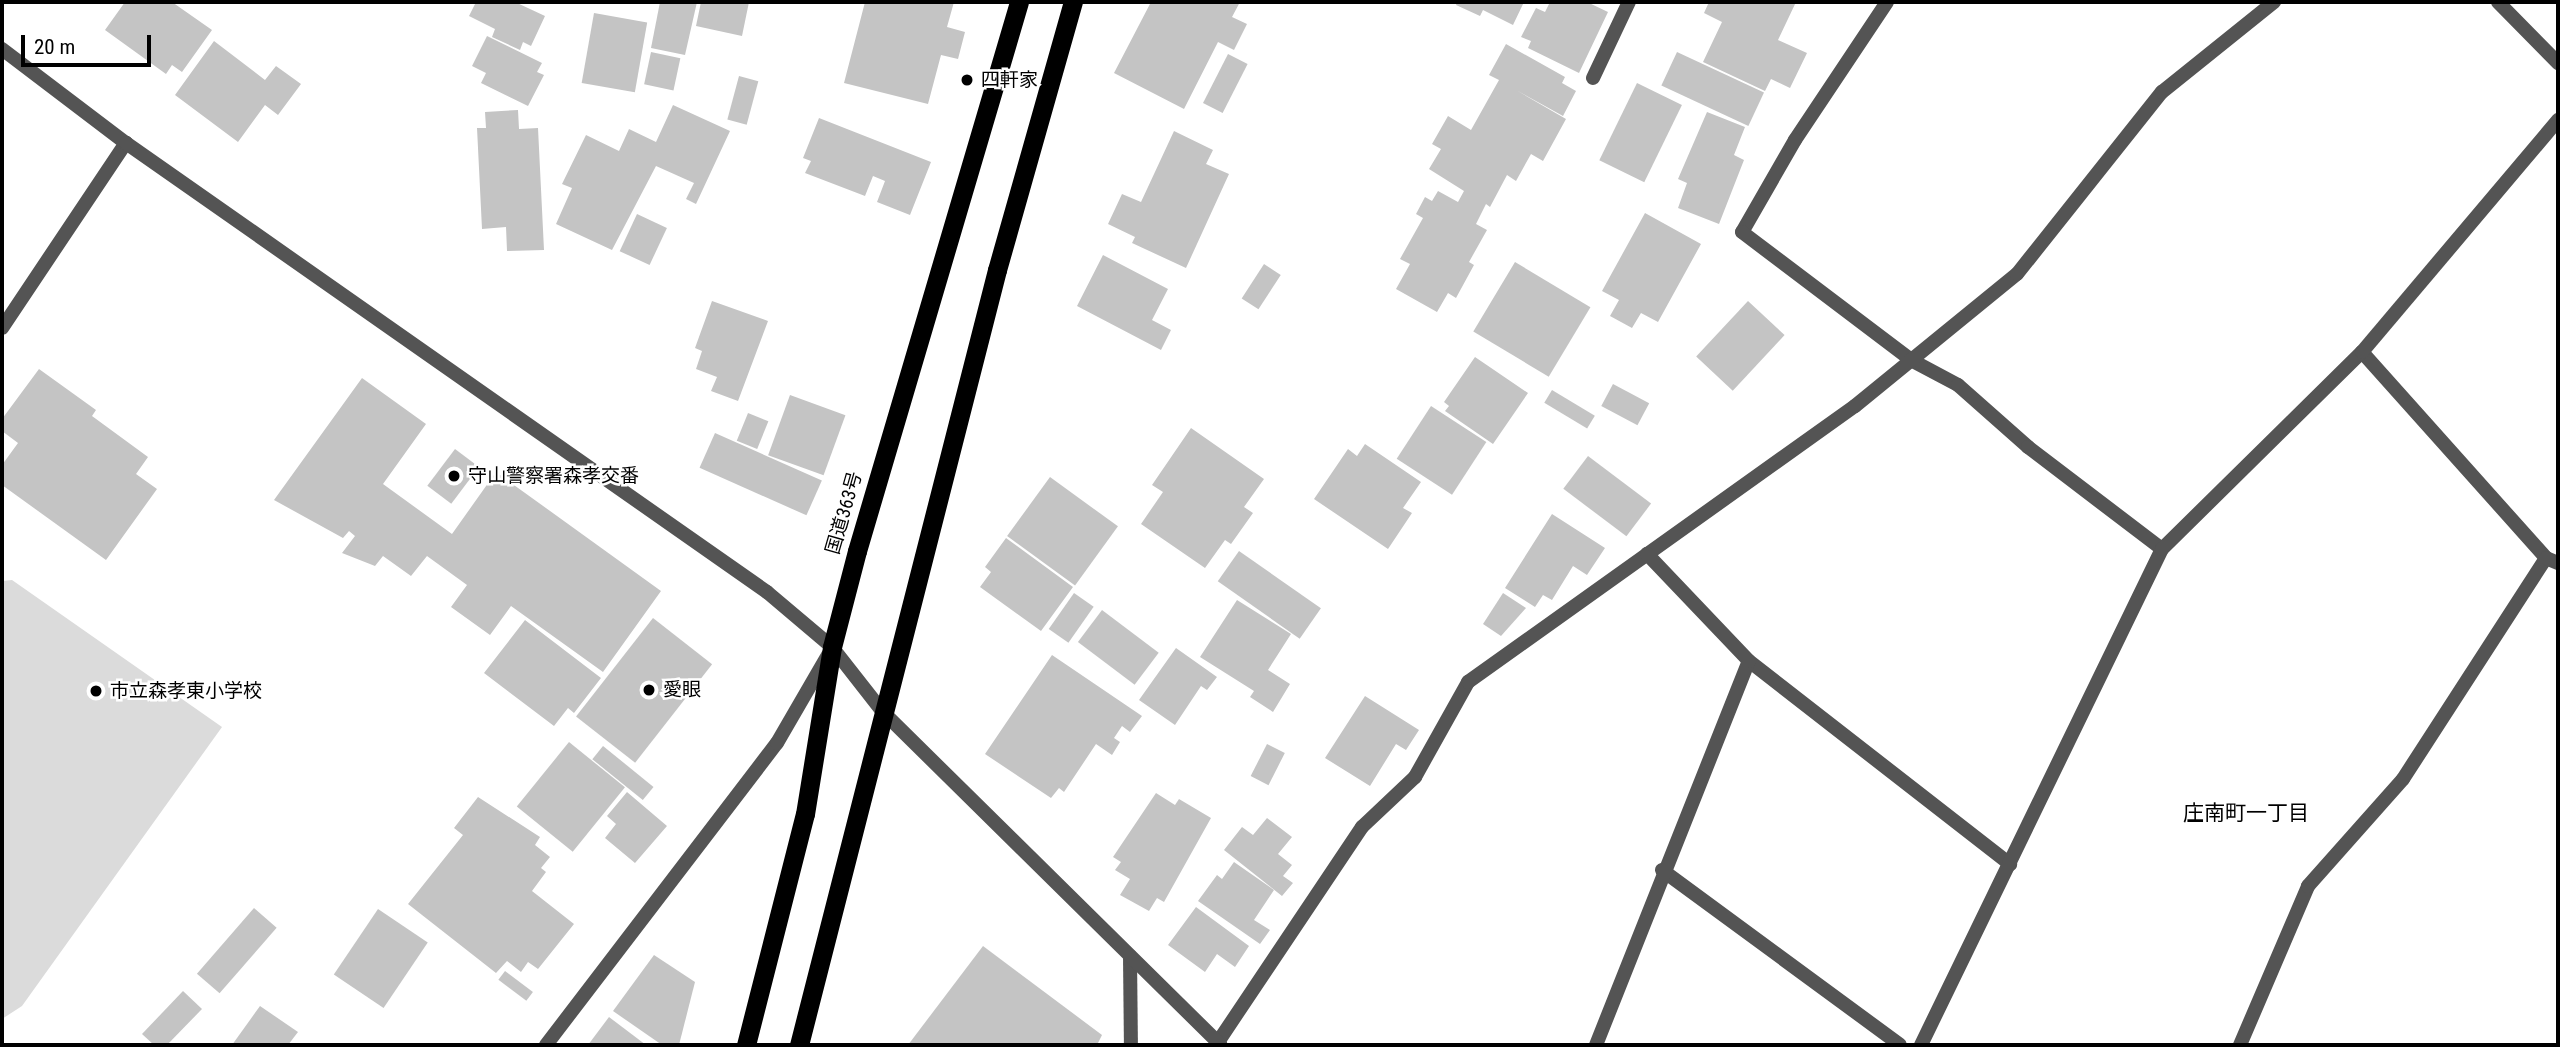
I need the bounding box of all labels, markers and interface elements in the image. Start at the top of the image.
scale bar [24,21,154,65]
text: 20 m [34,35,75,59]
place label: 四軒家 [981,69,1038,91]
marker: 四軒家 [959,72,975,88]
place label: 守山警察署森孝交番 [468,465,639,487]
marker: 守山警察署森孝交番 [446,468,462,484]
street label: 国道363号 [821,469,867,557]
place label: 愛眼 [663,679,701,701]
place label: 市立森孝東小学校 [110,680,262,702]
marker: 愛眼 [641,682,657,698]
marker: 市立森孝東小学校 [88,683,104,699]
district label: 庄南町一丁目 [2183,800,2309,826]

